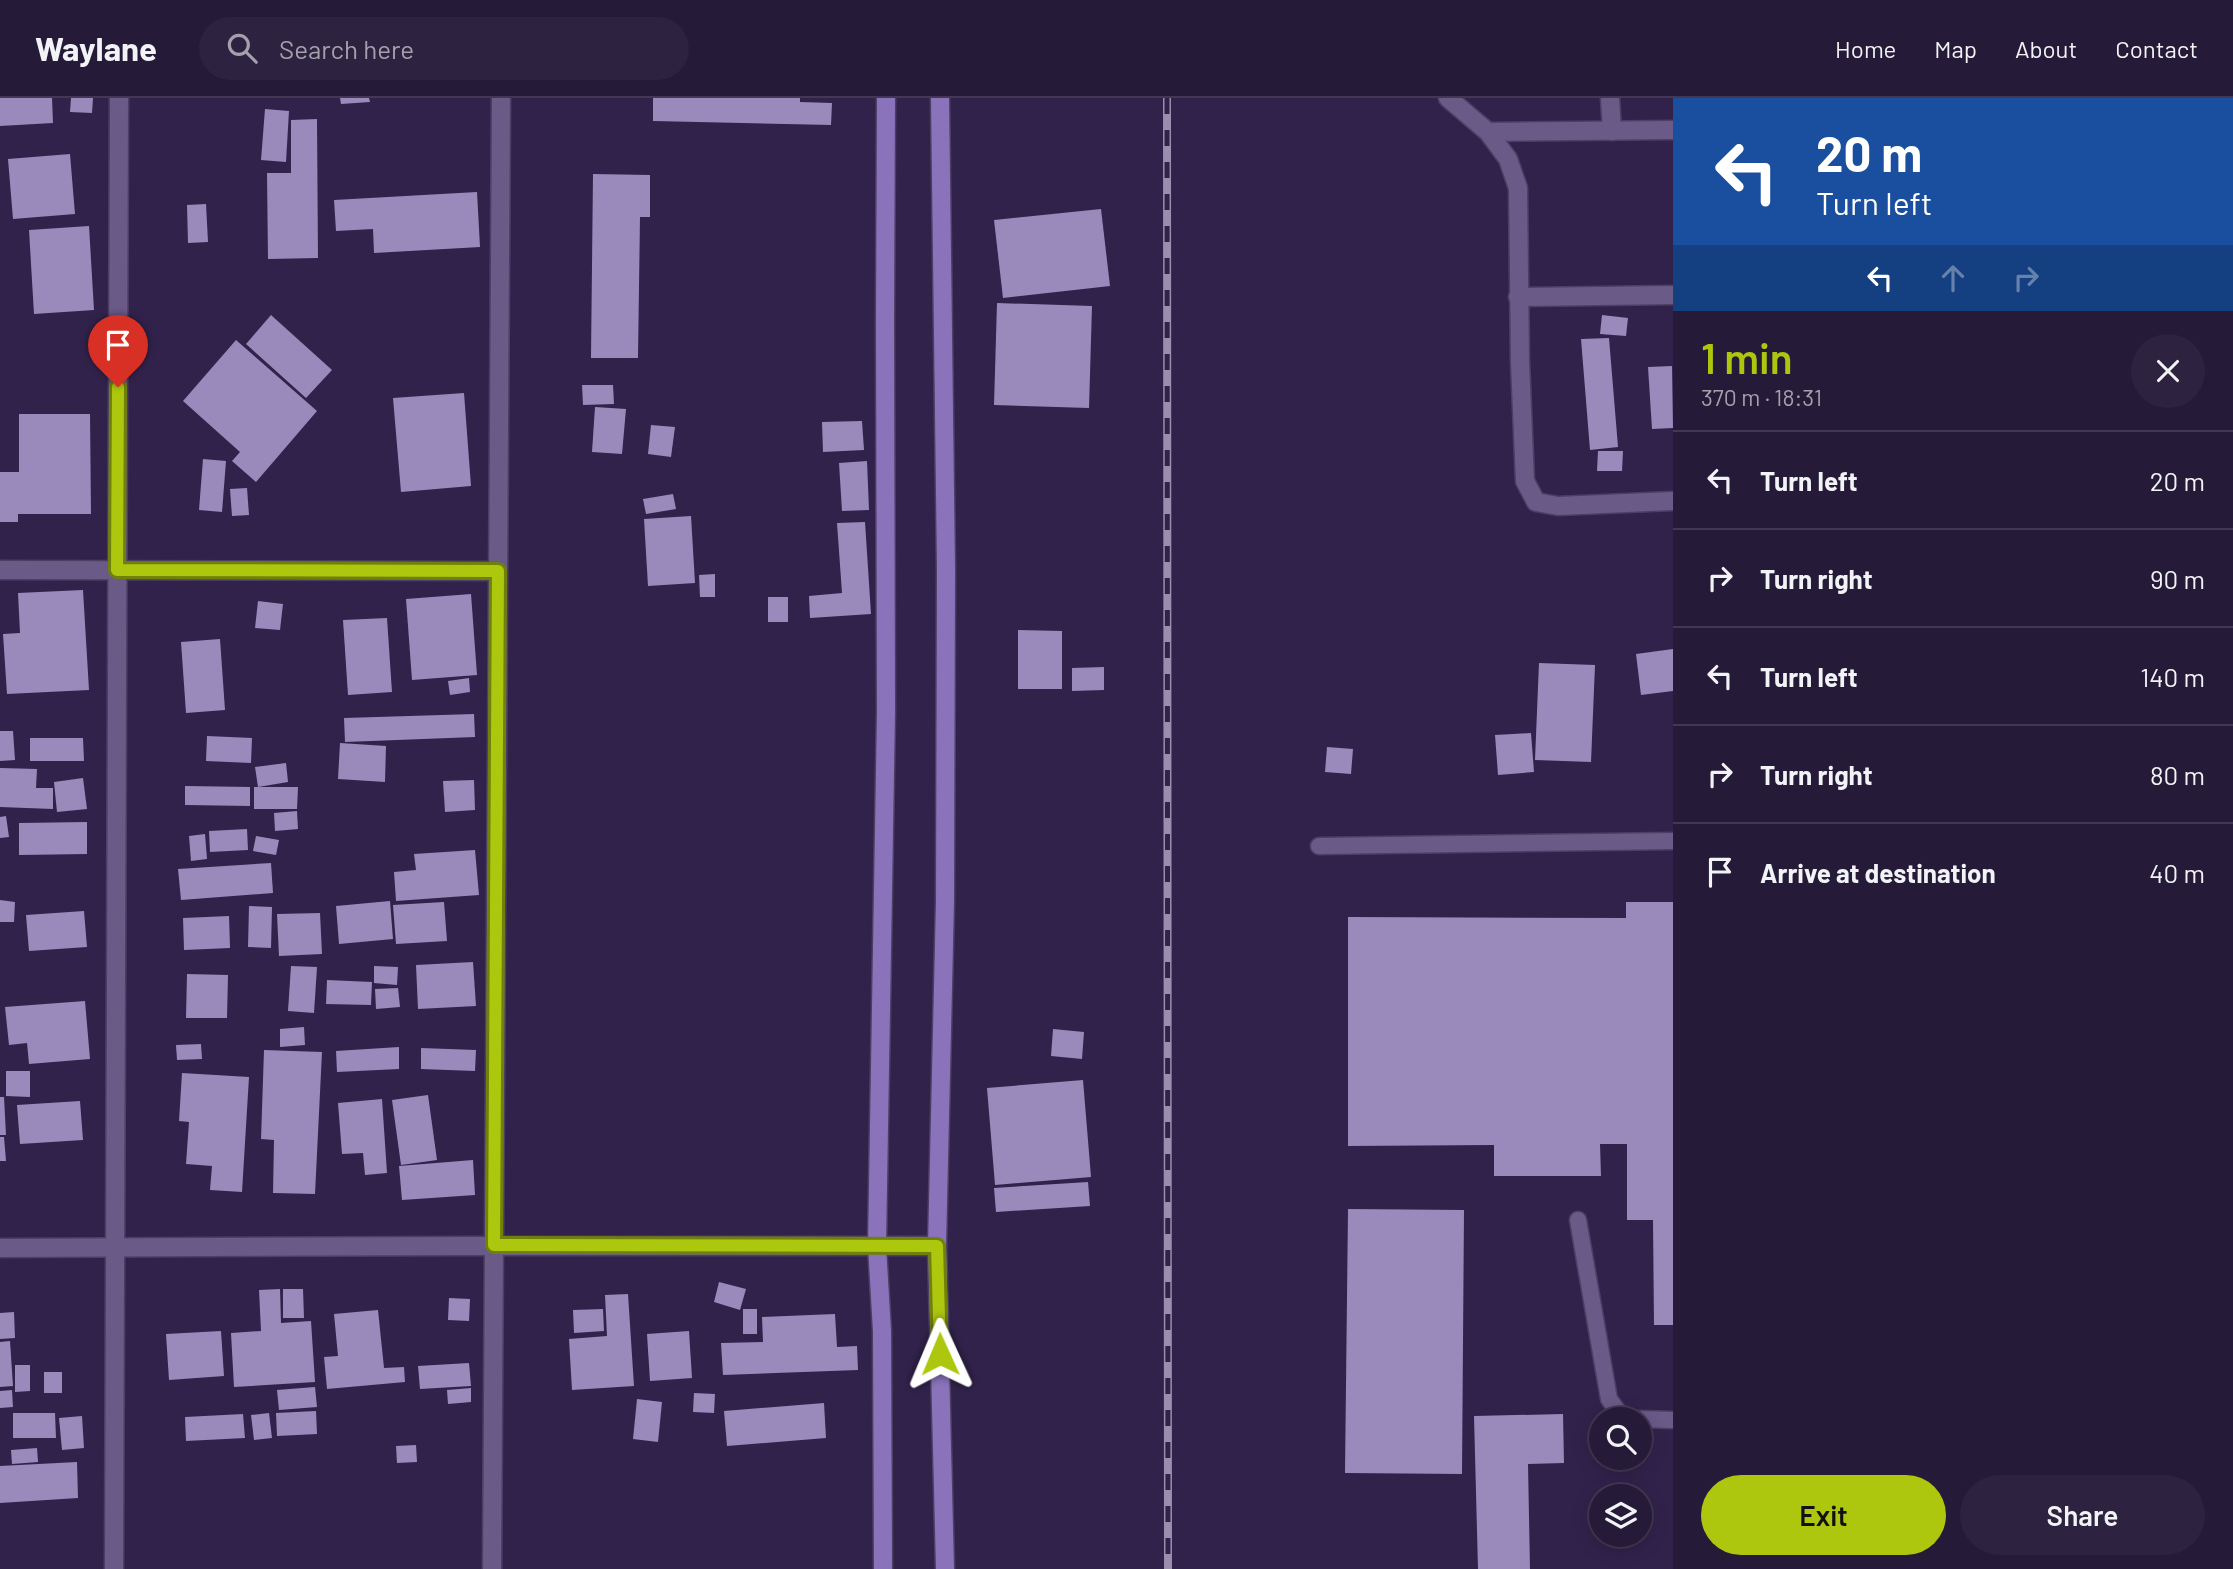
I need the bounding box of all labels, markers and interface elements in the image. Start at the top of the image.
search box [199,17,689,80]
text: Waylane [35,28,157,68]
icon: search [223,29,261,67]
text: Search here [279,33,414,64]
text: Home [1835,34,1896,63]
text: Map [1934,34,1977,63]
text: About [2015,34,2077,63]
text: Contact [2115,34,2198,63]
text: 20 m [1816,123,1922,182]
icon: left [1701,126,1792,217]
text: Turn left [1816,183,1933,221]
icon: left [1861,259,1899,297]
icon: ahead [1934,259,1972,297]
icon: right [2007,259,2045,297]
pin [88,315,148,387]
icon: arrive [99,326,137,364]
text: 1 min [1701,332,1793,382]
button: close [2131,334,2205,408]
text: 370 m · 18:31 [1701,383,1822,411]
icon: left [1701,461,1739,499]
text: Turn left [1760,465,1858,496]
text: 20 m [2150,465,2205,496]
icon: right [1701,559,1739,597]
text: Turn right [1760,563,1873,594]
text: 90 m [2150,563,2205,594]
icon: left [1701,657,1739,695]
text: Turn left [1760,661,1858,692]
text: 140 m [2140,661,2205,692]
icon: right [1701,755,1739,793]
text: Turn right [1760,759,1873,790]
text: 80 m [2150,759,2205,790]
icon: arrive [1701,853,1739,891]
text: Arrive at destination [1760,857,1996,888]
text: 40 m [2149,857,2205,888]
position arrow [903,1317,977,1391]
map controls [1589,1407,1652,1547]
button: search [1589,1407,1652,1470]
button: Exit [1701,1475,1946,1555]
button: Share [1960,1475,2205,1555]
button: layers [1589,1484,1652,1547]

